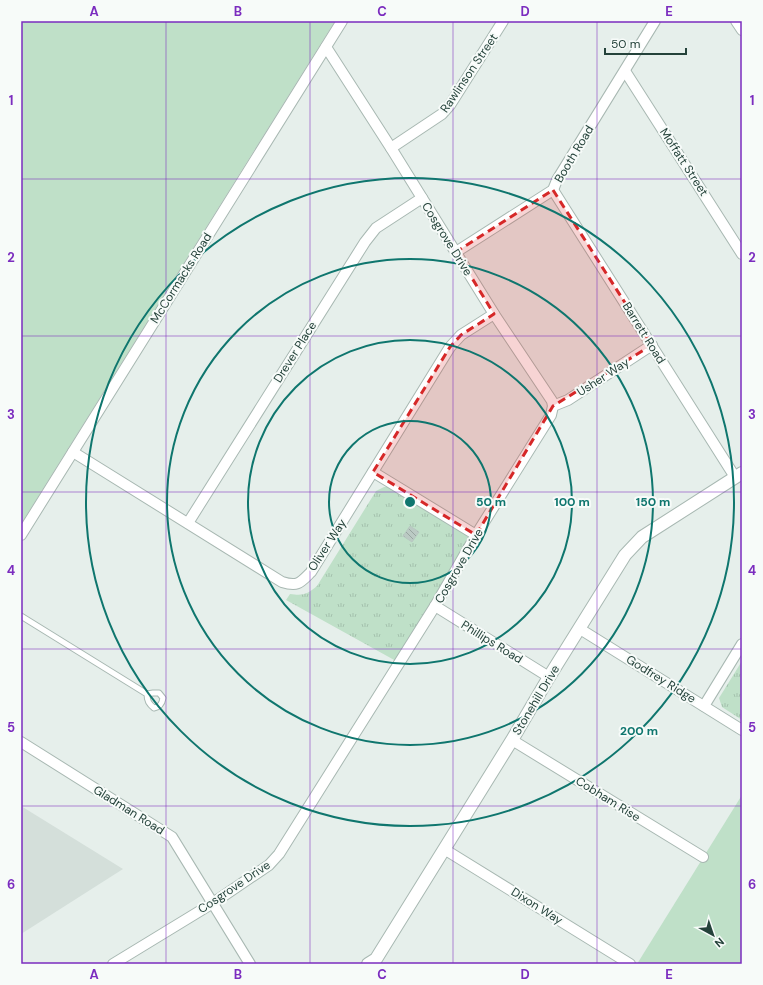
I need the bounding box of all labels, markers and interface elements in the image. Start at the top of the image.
text: A [89,3,99,20]
text: B [234,3,242,20]
text: C [377,3,387,20]
text: D [520,3,530,20]
text: E [665,3,673,20]
street label: Rawlinson Street [437,30,502,116]
scale bar [605,30,686,56]
text: 50 m [611,36,640,52]
text: 1 [9,92,13,109]
text: 1 [750,92,754,109]
street label: Booth Road [551,122,597,186]
street label: Moffatt Street [656,125,712,199]
street label: Cosgrove Drive [418,199,476,279]
street label: McCormacks Road [147,230,215,326]
text: 2 [7,249,15,266]
text: 2 [748,249,756,266]
street label: Barrett Road [619,299,669,367]
street label: Drever Place [270,318,320,386]
street label: Usher Way [574,354,632,400]
text: 3 [7,406,15,423]
text: 3 [748,406,756,423]
text: 50 m [476,494,506,510]
text: 100 m [554,494,590,510]
text: 150 m [636,494,670,510]
centre of rings [403,495,417,509]
street label: Oliver Way [304,515,350,574]
street label: Cosgrove Drive [431,526,487,606]
text: 4 [7,562,15,579]
text: 4 [748,562,756,579]
street label: Phillips Road [458,617,526,667]
street label: Godfrey Ridge [623,651,699,707]
street label: Stonehill Drive [509,662,563,738]
text: 5 [7,719,15,736]
text: 5 [748,719,756,736]
text: 200 m [620,723,658,739]
street label: Cobham Rise [573,773,644,825]
street label: Gladman Road [90,782,168,838]
street label: Cosgrove Drive [195,857,273,917]
text: 6 [7,876,15,893]
text: 6 [748,876,756,893]
street label: Dixon Way [508,884,566,928]
north arrow [693,915,733,955]
text: N [712,935,727,951]
text: A [89,966,99,983]
text: B [234,966,242,983]
text: C [377,966,387,983]
text: D [520,966,530,983]
text: E [665,966,673,983]

